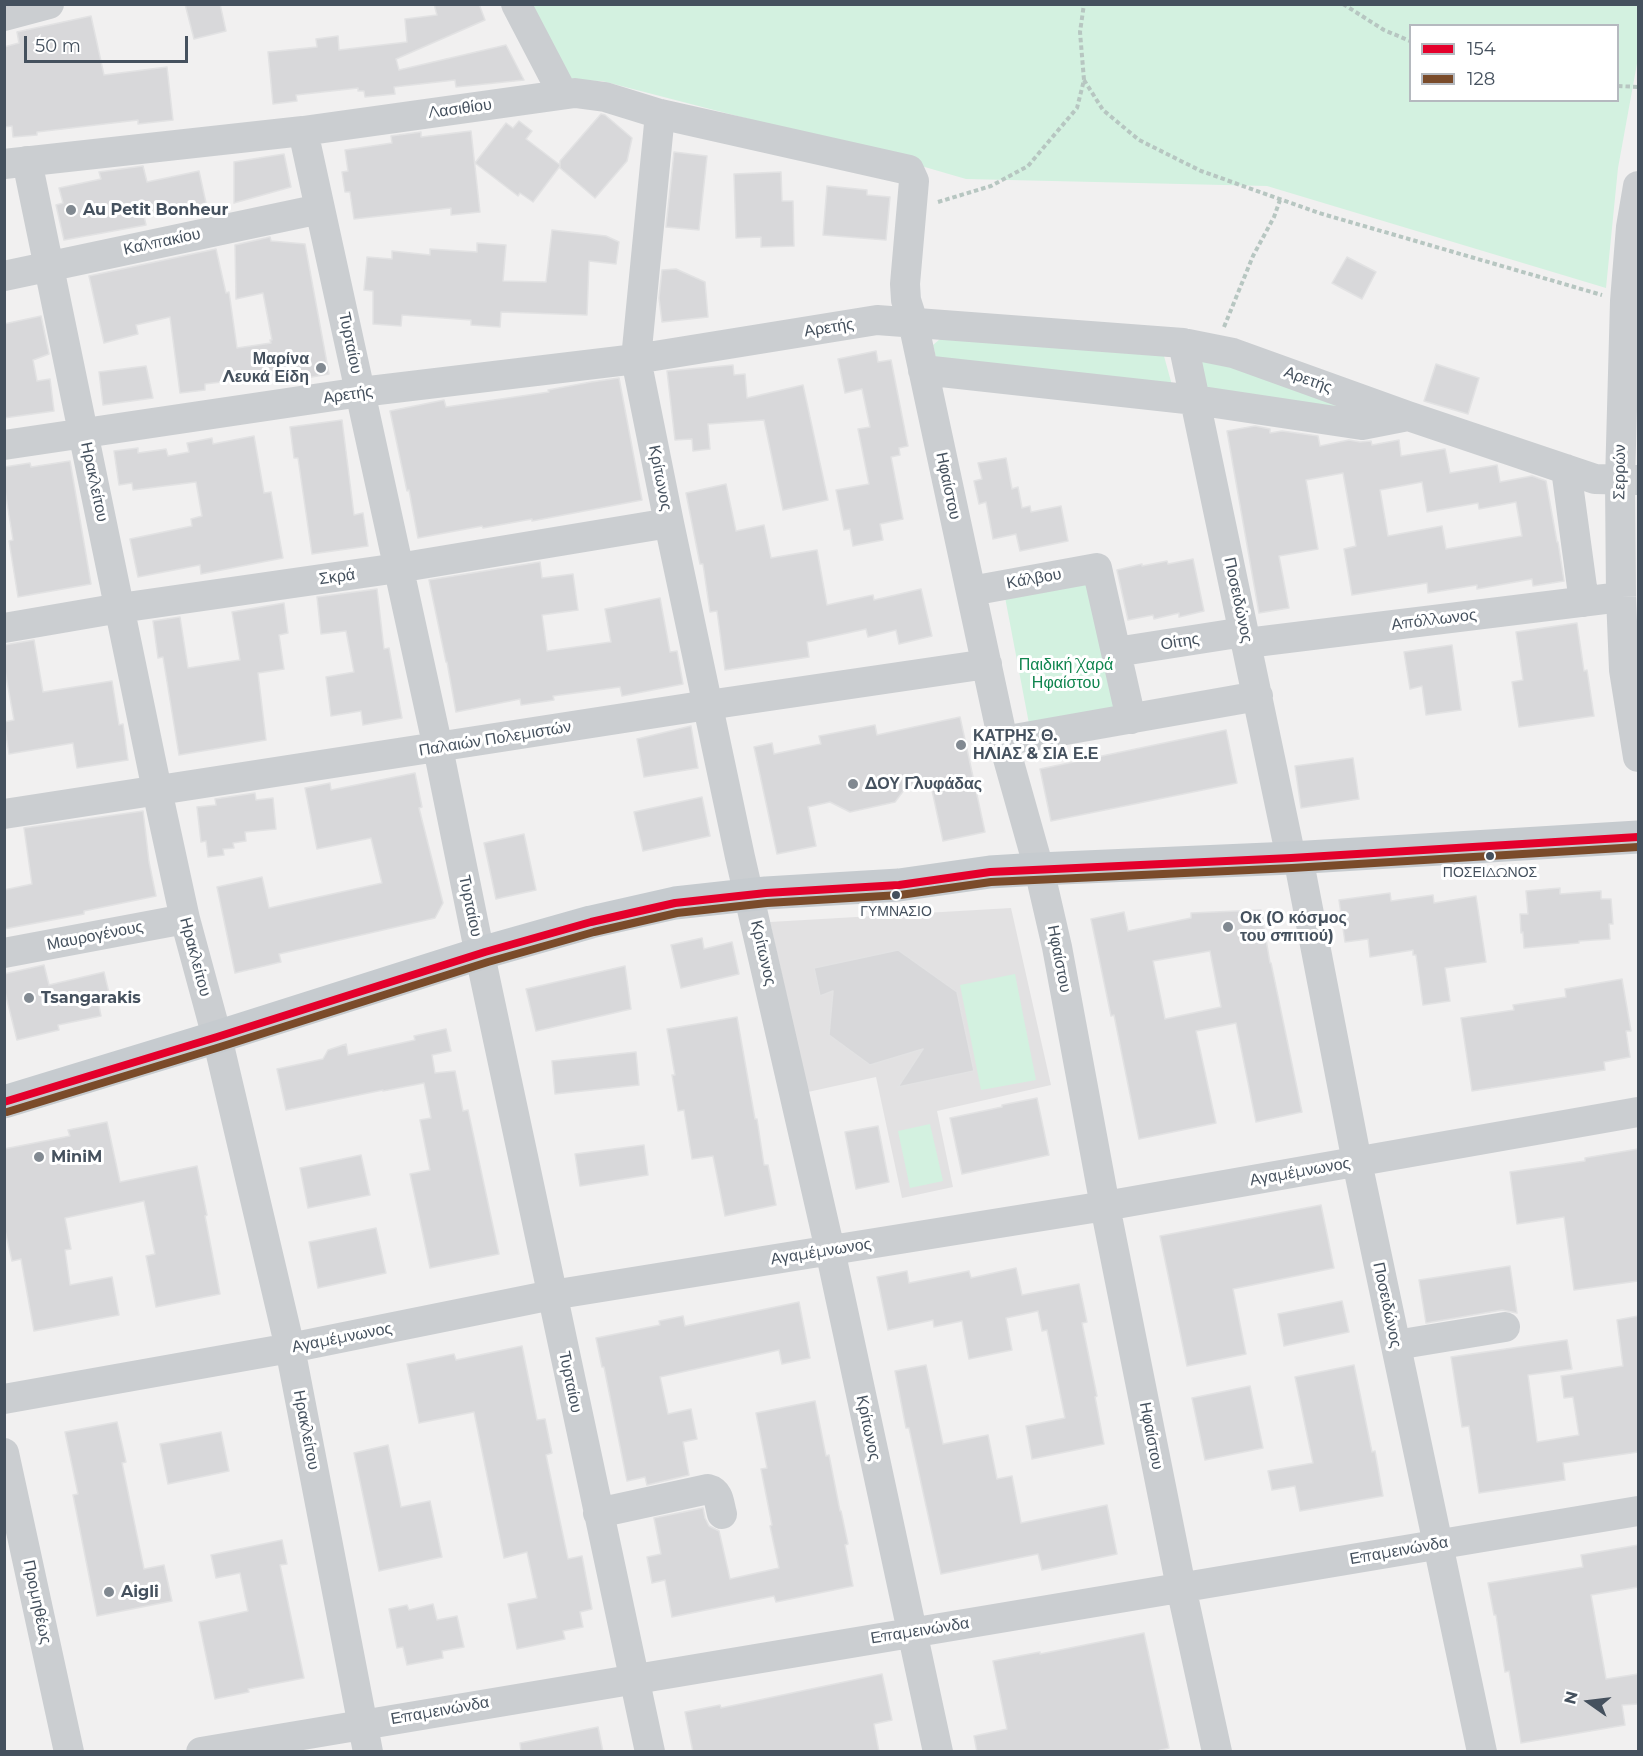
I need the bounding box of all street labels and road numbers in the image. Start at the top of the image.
street label: Λασιθίου [427,95,493,123]
street label: Καλπακίου [122,224,202,260]
street label: Τυρταίου [334,310,366,376]
street label: Αρετής [803,315,855,341]
street label: Αρετής [1281,362,1335,398]
street label: Αρετής [322,382,374,408]
street label: Ηρακλείτου [76,440,112,524]
street label: Κρίτωνος [644,444,676,512]
street label: Σερρών [1610,444,1630,500]
street label: Ηφαίστου [932,451,964,521]
street label: Ποσειδώνος [1220,555,1256,645]
street label: Σκρά [318,565,356,589]
street label: Κάλβου [1005,565,1063,593]
street label: Απόλλωνος [1390,605,1478,635]
street label: Οίτης [1159,629,1201,655]
street label: Παλαιών Πολεμιστών [417,717,573,761]
street label: Τυρταίου [454,873,486,939]
street label: Ηρακλείτου [175,915,215,999]
street label: Μαυρογένους [45,917,145,955]
street label: Κρίτωνος [746,918,780,988]
street label: Ηφαίστου [1043,924,1075,994]
street label: Αγαμέμνωνος [1248,1154,1352,1190]
street label: Αγαμέμνωνος [769,1235,873,1269]
street label: Ποσειδώνος [1369,1260,1405,1350]
street label: Αγαμέμνωνος [290,1319,394,1357]
street label: Τυρταίου [554,1349,586,1415]
street label: Ηρακλείτου [289,1388,323,1472]
street label: Κρίτωνος [852,1393,884,1463]
street label: Ηφαίστου [1135,1401,1167,1471]
street label: Επαμεινώνδα [1348,1533,1450,1569]
street label: Προμηθέως [19,1558,55,1646]
street label: Επαμεινώνδα [869,1614,971,1648]
street label: Επαμεινώνδα [389,1693,491,1729]

